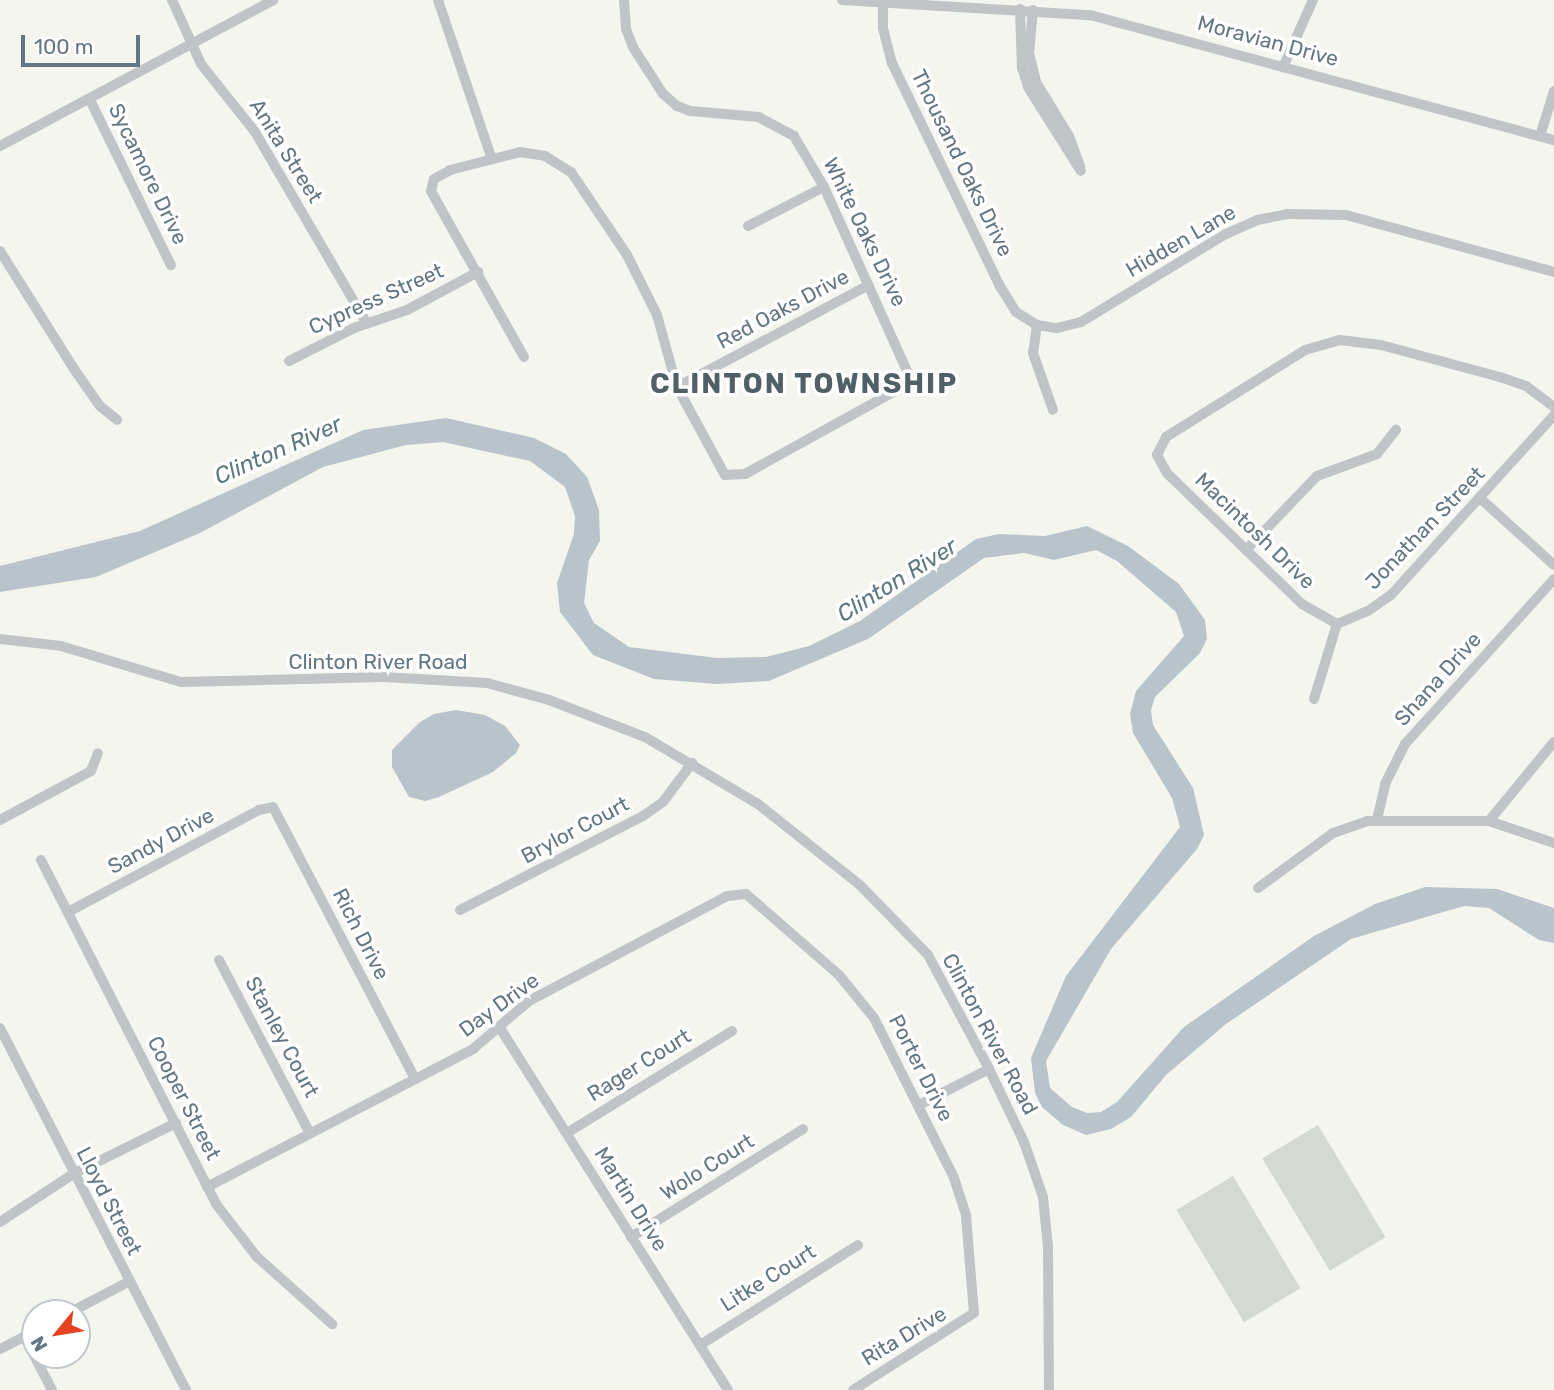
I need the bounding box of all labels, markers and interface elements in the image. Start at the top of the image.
street label: Moravian Drive [1195,10,1341,72]
scale bar [24,21,144,65]
text: 100 m [34,34,93,59]
street label: Thousand Oaks Drive [906,65,1018,261]
street label: Anita Street [244,94,328,208]
street label: Sycamore Drive [103,100,193,248]
street label: White Oaks Drive [818,153,912,311]
street label: Hidden Lane [1122,199,1240,283]
street label: Cypress Street [305,258,447,340]
street label: Red Oaks Drive [713,264,853,354]
district label: CLINTON TOWNSHIP [652,367,956,401]
water label: Clinton River [210,410,346,490]
street label: Jonathan Street [1360,461,1490,595]
street label: Macintosh Drive [1190,467,1320,595]
water label: Clinton River [832,532,962,628]
street label: Shana Drive [1389,627,1487,731]
street label: Clinton River Road [288,649,468,675]
street label: Brylor Court [517,791,633,869]
street label: Sandy Drive [103,802,219,880]
street label: Rich Drive [327,884,395,984]
street label: Clinton River Road [937,949,1043,1119]
street label: Day Drive [454,967,544,1043]
street label: Stanley Court [240,972,324,1102]
street label: Porter Drive [883,1010,959,1126]
street label: Rager Court [582,1023,696,1107]
street label: Cooper Street [142,1032,226,1164]
street label: Wolo Court [656,1128,758,1206]
street label: Martin Drive [589,1142,673,1256]
street label: Lloyd Street [71,1143,147,1259]
street label: Litke Court [716,1239,820,1317]
north arrow [21,1299,91,1369]
street label: Rita Drive [857,1301,951,1371]
text: N [26,1332,52,1355]

